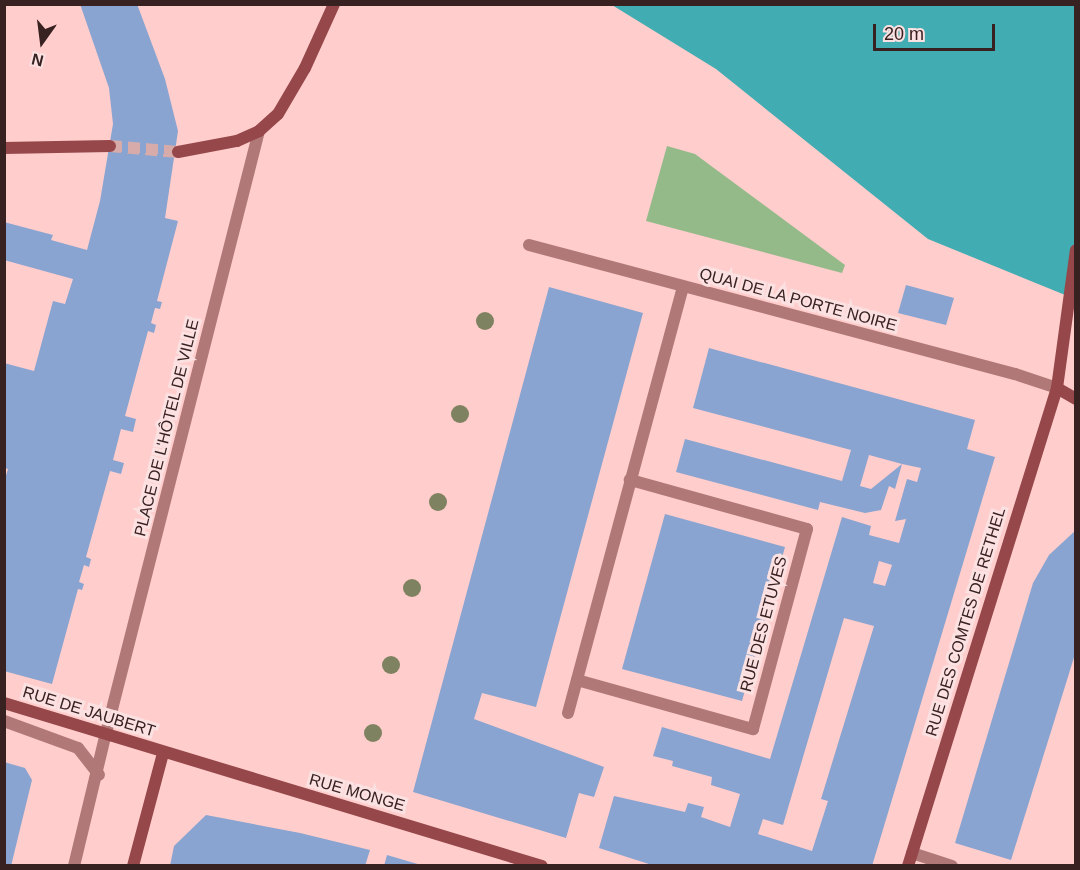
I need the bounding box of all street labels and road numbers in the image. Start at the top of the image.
street label: QUAI DE LA PORTE NOIRE [697,264,899,336]
street label: PLACE DE L'HÔTEL DE VILLE [131,317,203,539]
street label: RUE DES COMTES DE RETHEL [922,505,1010,739]
street label: RUE DES ETUVES [737,554,791,694]
street label: RUE DE JAUBERT [20,683,158,741]
street label: RUE MONGE [307,770,407,816]

